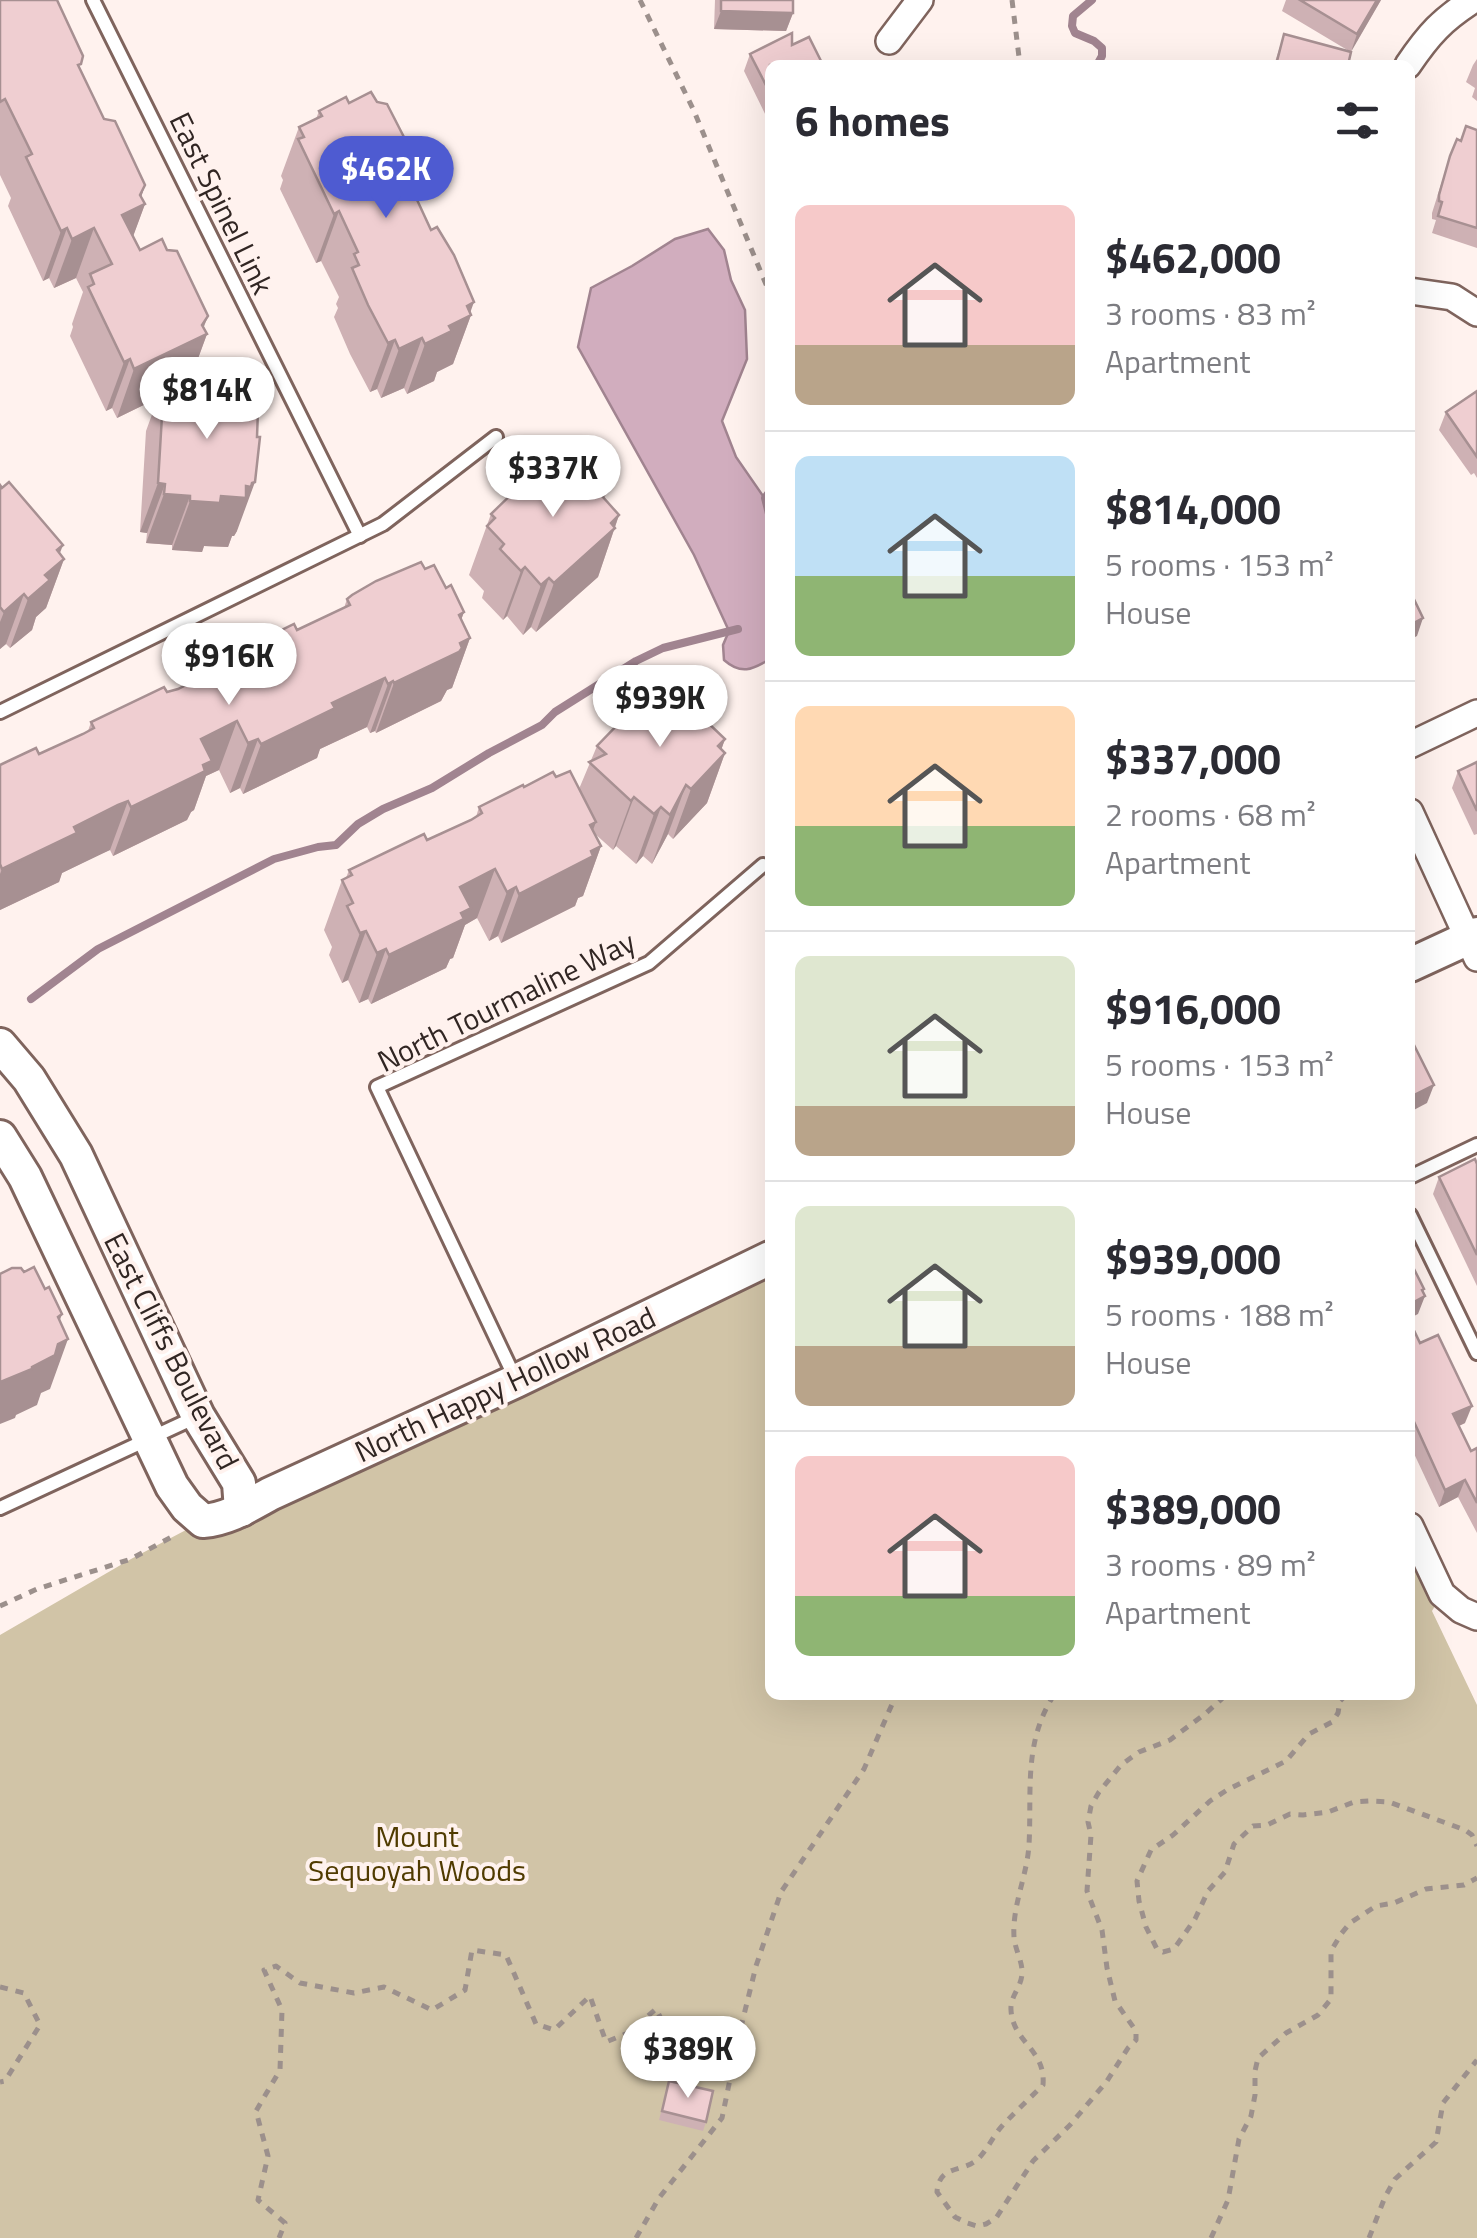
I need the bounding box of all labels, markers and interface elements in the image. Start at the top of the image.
text: 6 homes [795,88,950,152]
icon: filters [1330,93,1385,148]
street label: East Spinel Link [158,104,286,302]
pin: $462K [316,136,456,221]
text: $462K [341,144,431,192]
text: $462,000 [1105,225,1281,289]
icon: home [875,245,995,365]
text: 3 rooms · 83 m² [1105,289,1316,337]
text: Apartment [1105,337,1251,385]
pin: $814K [137,357,277,442]
text: $814K [162,365,252,413]
pin: $337K [483,435,623,520]
text: $337K [508,443,598,491]
text: $814,000 [1105,476,1281,540]
icon: home [875,496,995,616]
text: 5 rooms · 153 m² [1105,540,1334,588]
text: House [1105,588,1191,636]
pin: $916K [159,623,299,708]
text: $916K [184,631,274,679]
pin: $939K [590,665,730,750]
text: $939K [615,673,705,721]
text: $337,000 [1105,726,1281,790]
icon: home [875,746,995,866]
text: 2 rooms · 68 m² [1105,790,1316,838]
text: Apartment [1105,838,1251,886]
street label: North Tourmaline Way [369,919,643,1083]
text: $916,000 [1105,976,1281,1040]
icon: home [875,996,995,1116]
text: 5 rooms · 153 m² [1105,1040,1334,1088]
text: House [1105,1088,1191,1136]
street label: East Cliffs Boulevard [92,1225,252,1477]
text: $939,000 [1105,1226,1281,1290]
icon: home [875,1246,995,1366]
text: 5 rooms · 188 m² [1105,1290,1334,1338]
street label: North Happy Hollow Road [347,1294,663,1474]
text: House [1105,1338,1191,1386]
text: $389,000 [1105,1476,1281,1540]
icon: home [875,1496,995,1616]
text: 3 rooms · 89 m² [1105,1540,1316,1588]
text: Apartment [1105,1588,1251,1636]
park label: Mount Sequoyah Woods [308,1813,526,1893]
pin: $389K [618,2016,758,2101]
text: $389K [643,2024,733,2072]

